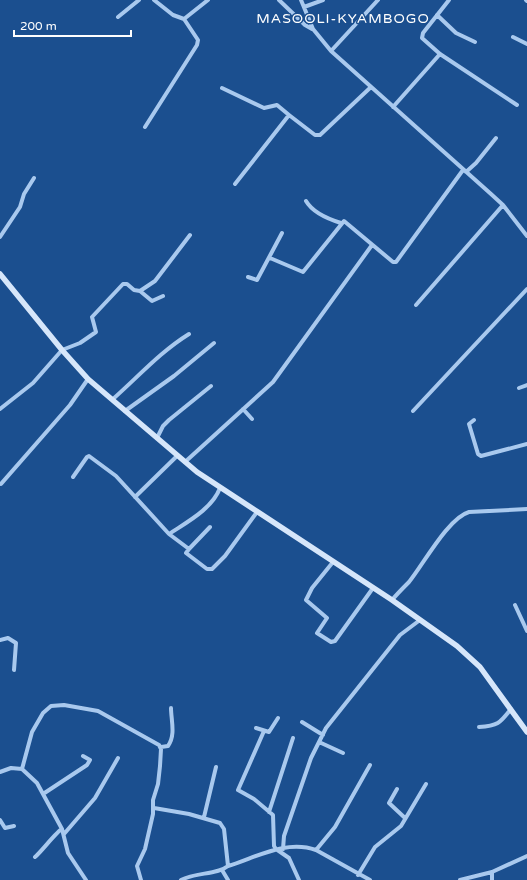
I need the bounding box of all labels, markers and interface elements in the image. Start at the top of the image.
district label: MASOOLI-KYAMBOGO [256,10,430,27]
scale bar [14,12,131,38]
text: 200 m [20,19,57,33]

